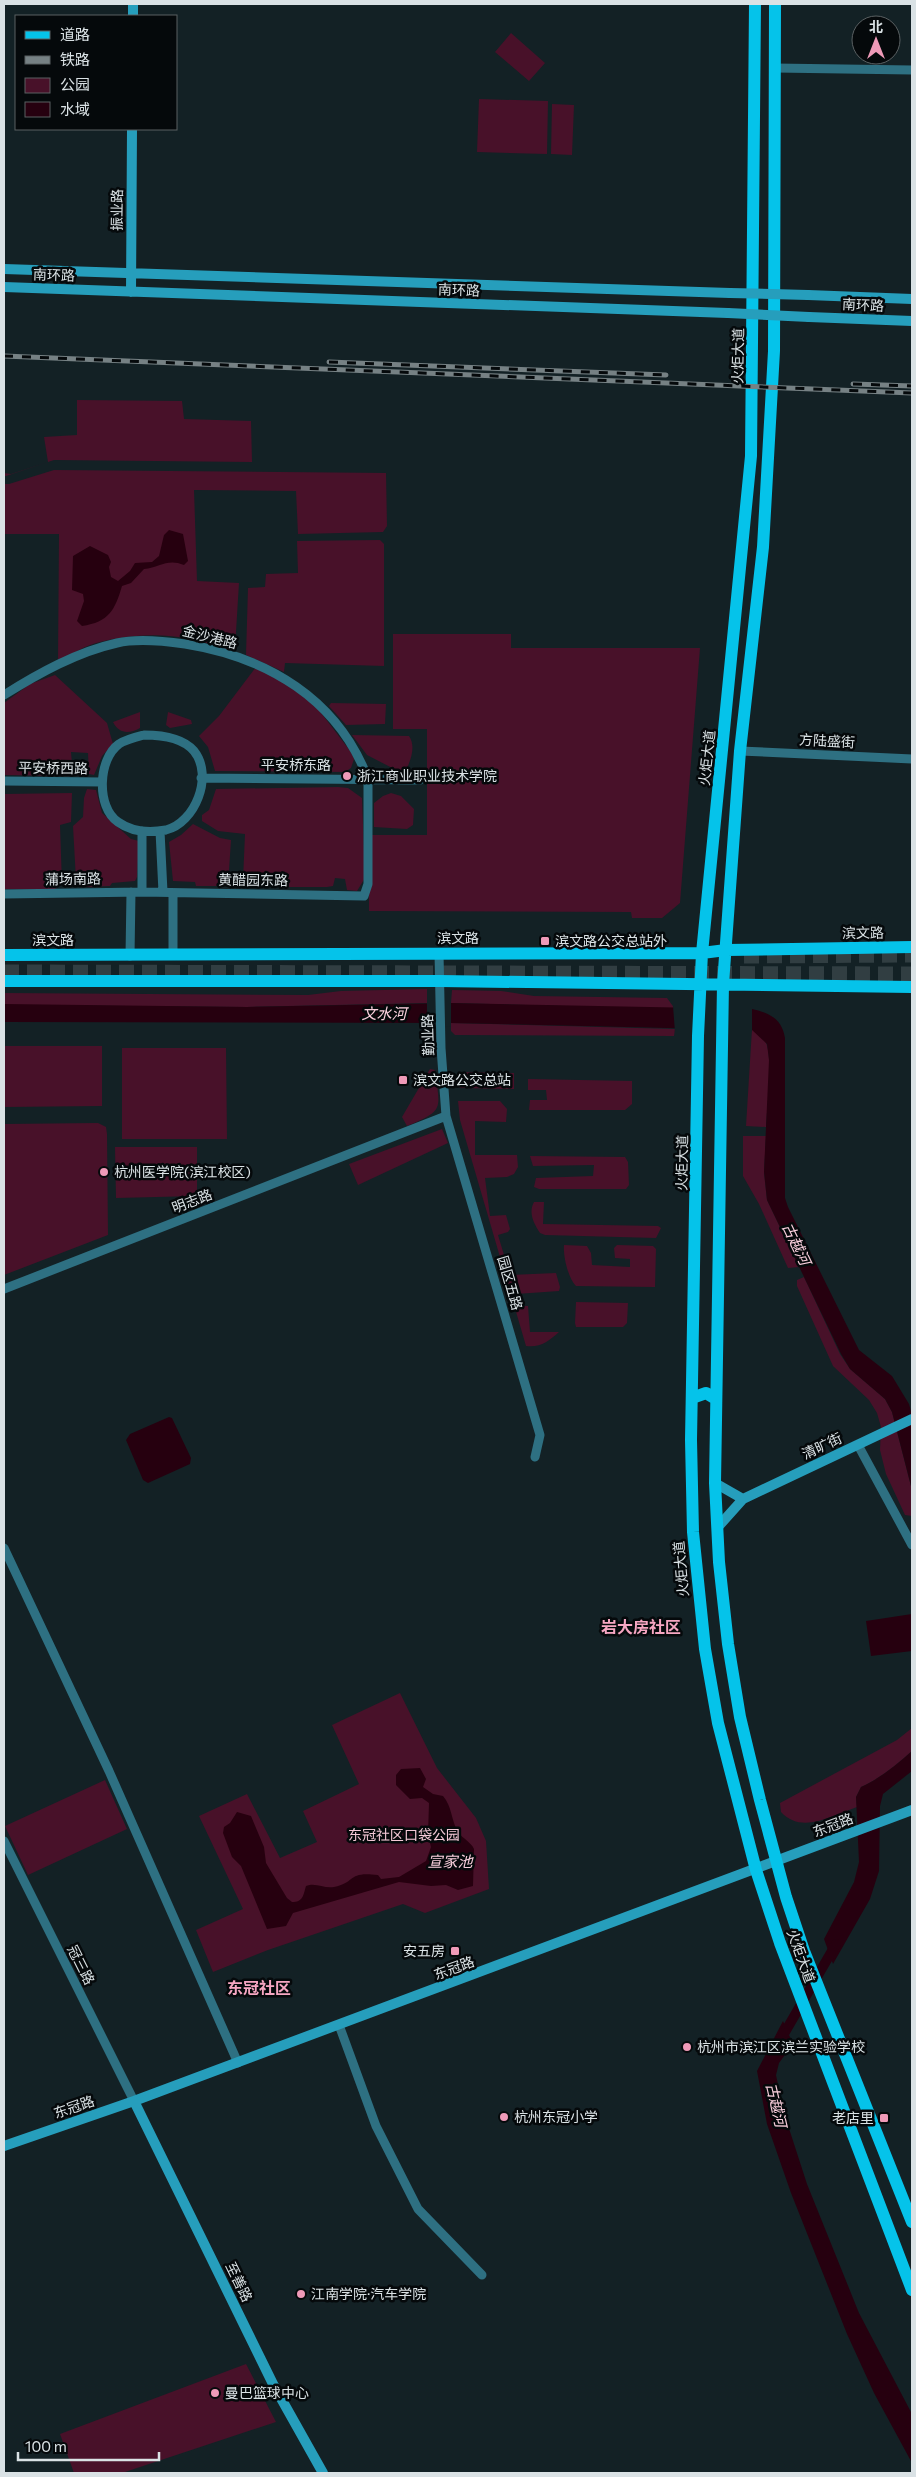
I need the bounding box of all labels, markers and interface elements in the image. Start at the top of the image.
legend [15,15,178,130]
north arrow [851,15,901,65]
text: 北 [869,18,883,35]
text: 道路 [60,25,90,43]
text: 铁路 [60,50,90,68]
text: 公园 [60,75,90,93]
text: 水域 [60,100,90,118]
street label: 振业路 [108,189,125,231]
street label: 南环路 [33,265,75,284]
street label: 南环路 [438,280,480,299]
street label: 南环路 [842,295,884,314]
street label: 火炬大道 [729,328,746,384]
street label: 金沙港路 [181,621,239,652]
street label: 火炬大道 [695,729,718,787]
street label: 方陆盛街 [799,731,855,750]
street label: 平安桥东路 [261,756,331,773]
street label: 平安桥西路 [18,758,88,777]
place label: 浙江商业职业技术学院 [357,767,497,784]
marker: 浙江商业职业技术学院 [341,770,353,782]
street label: 蒲场南路 [45,870,101,887]
street label: 黄醋园东路 [218,870,288,889]
street label: 滨文路 [842,924,884,941]
street label: 滨文路 [437,929,479,946]
street label: 滨文路 [32,931,74,948]
place label: 滨文路公交总站外 [555,932,667,949]
marker: 滨文路公交总站外 [539,935,551,947]
water label: 文水河 [361,1004,409,1022]
street label: 勤业路 [418,1014,437,1056]
place label: 滨文路公交总站 [413,1071,511,1088]
marker: 滨文路公交总站 [397,1074,409,1086]
street label: 火炬大道 [673,1135,690,1191]
place label: 杭州医学院(滨江校区) [114,1163,251,1180]
marker: 杭州医学院(滨江校区) [98,1166,110,1178]
street label: 明志路 [169,1185,214,1216]
water label: 古越河 [779,1219,816,1270]
street label: 园区五路 [495,1254,526,1312]
street label: 清旷街 [799,1429,844,1462]
street label: 火炬大道 [670,1540,691,1598]
district label: 岩大房社区 [601,1617,681,1636]
street label: 东冠路 [810,1809,855,1840]
park label: 东冠社区口袋公园 [348,1826,460,1843]
water label: 宣家池 [427,1852,474,1870]
street label: 火炬大道 [784,1927,819,1985]
street label: 冠三路 [64,1942,99,1987]
place label: 安五房 [403,1942,445,1959]
marker: 安五房 [449,1945,461,1957]
street label: 东冠路 [431,1952,476,1983]
district label: 东冠社区 [227,1978,291,1997]
place label: 杭州市滨江区滨兰实验学校 [697,2038,865,2055]
marker: 杭州市滨江区滨兰实验学校 [681,2041,693,2053]
water label: 古越河 [763,2081,791,2132]
street label: 东冠路 [51,2092,96,2121]
place label: 杭州东冠小学 [514,2108,598,2125]
place label: 老店里 [832,2109,874,2126]
marker: 杭州东冠小学 [498,2111,510,2123]
marker: 老店里 [878,2112,890,2124]
street label: 至善路 [223,2259,256,2304]
place label: 江南学院·汽车学院 [311,2285,426,2302]
marker: 江南学院·汽车学院 [295,2288,307,2300]
place label: 曼巴篮球中心 [225,2384,309,2401]
marker: 曼巴篮球中心 [209,2387,221,2399]
scale bar [18,2430,159,2462]
text: 100 m [25,2437,67,2455]

